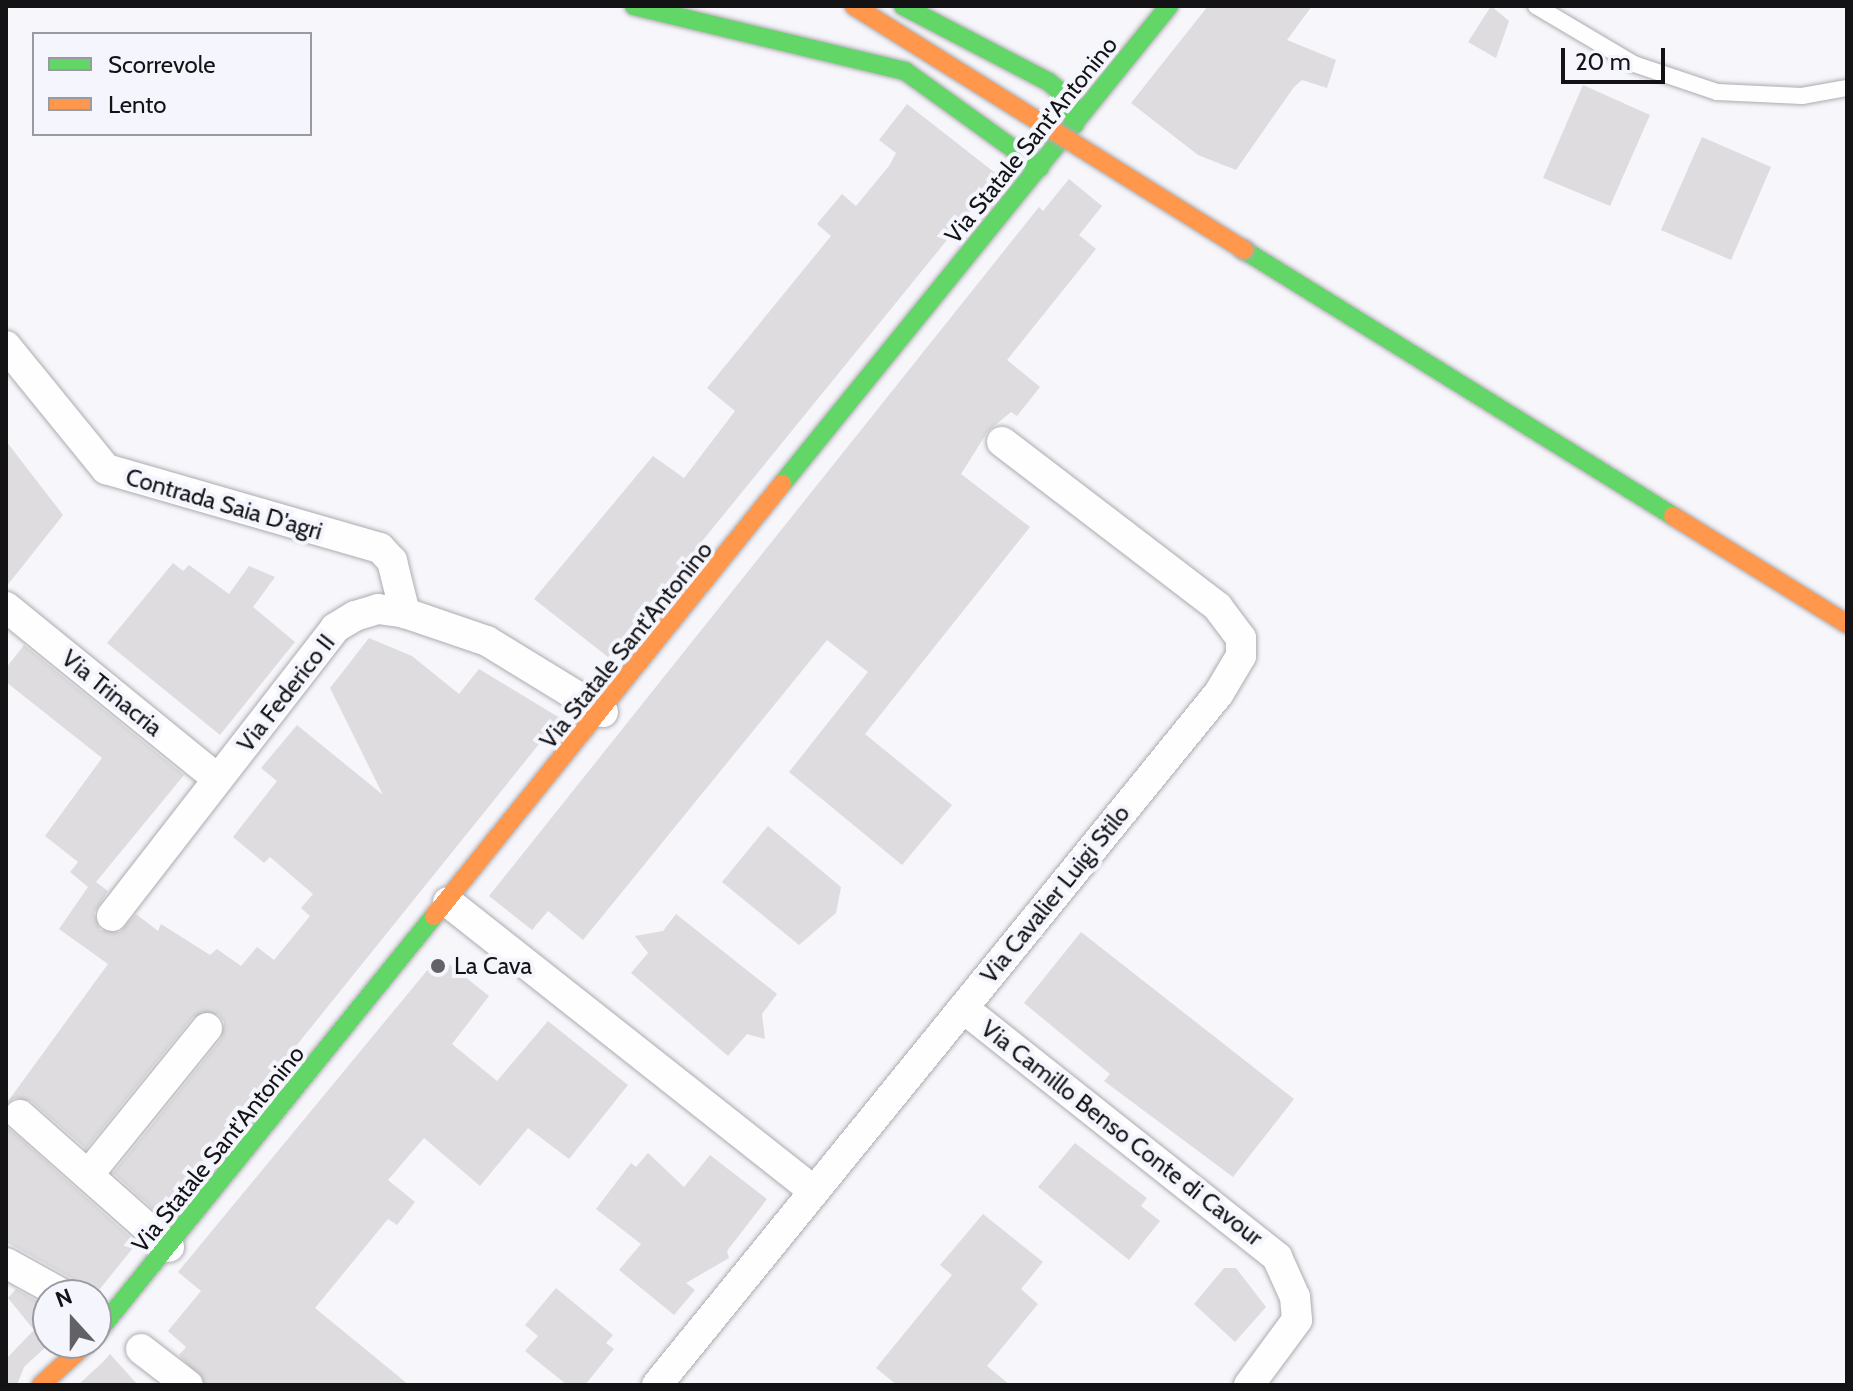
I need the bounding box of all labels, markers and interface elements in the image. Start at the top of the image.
street label: Via Statale Sant'Antonino [939,31,1123,249]
legend [32,32,312,136]
scale bar [1565,32,1669,82]
text: 20 m [1575,47,1631,76]
text: Scorrevole [108,50,216,79]
text: Lento [108,90,167,119]
street label: Contrada Saia D'agri [122,462,326,546]
street label: Via Statale Sant'Antonino [534,536,718,754]
street label: Via Federico II [231,628,341,758]
street label: Via Trinacria [56,644,168,742]
street label: Via Cavalier Luigi Stilo [974,799,1136,989]
place label: La Cava [454,952,532,980]
marker: La Cava [429,957,447,975]
street label: Via Camillo Benso Conte di Cavour [975,1014,1269,1252]
street label: Via Statale Sant'Antonino [126,1040,310,1258]
north arrow [32,1279,112,1359]
text: N [52,1283,76,1313]

